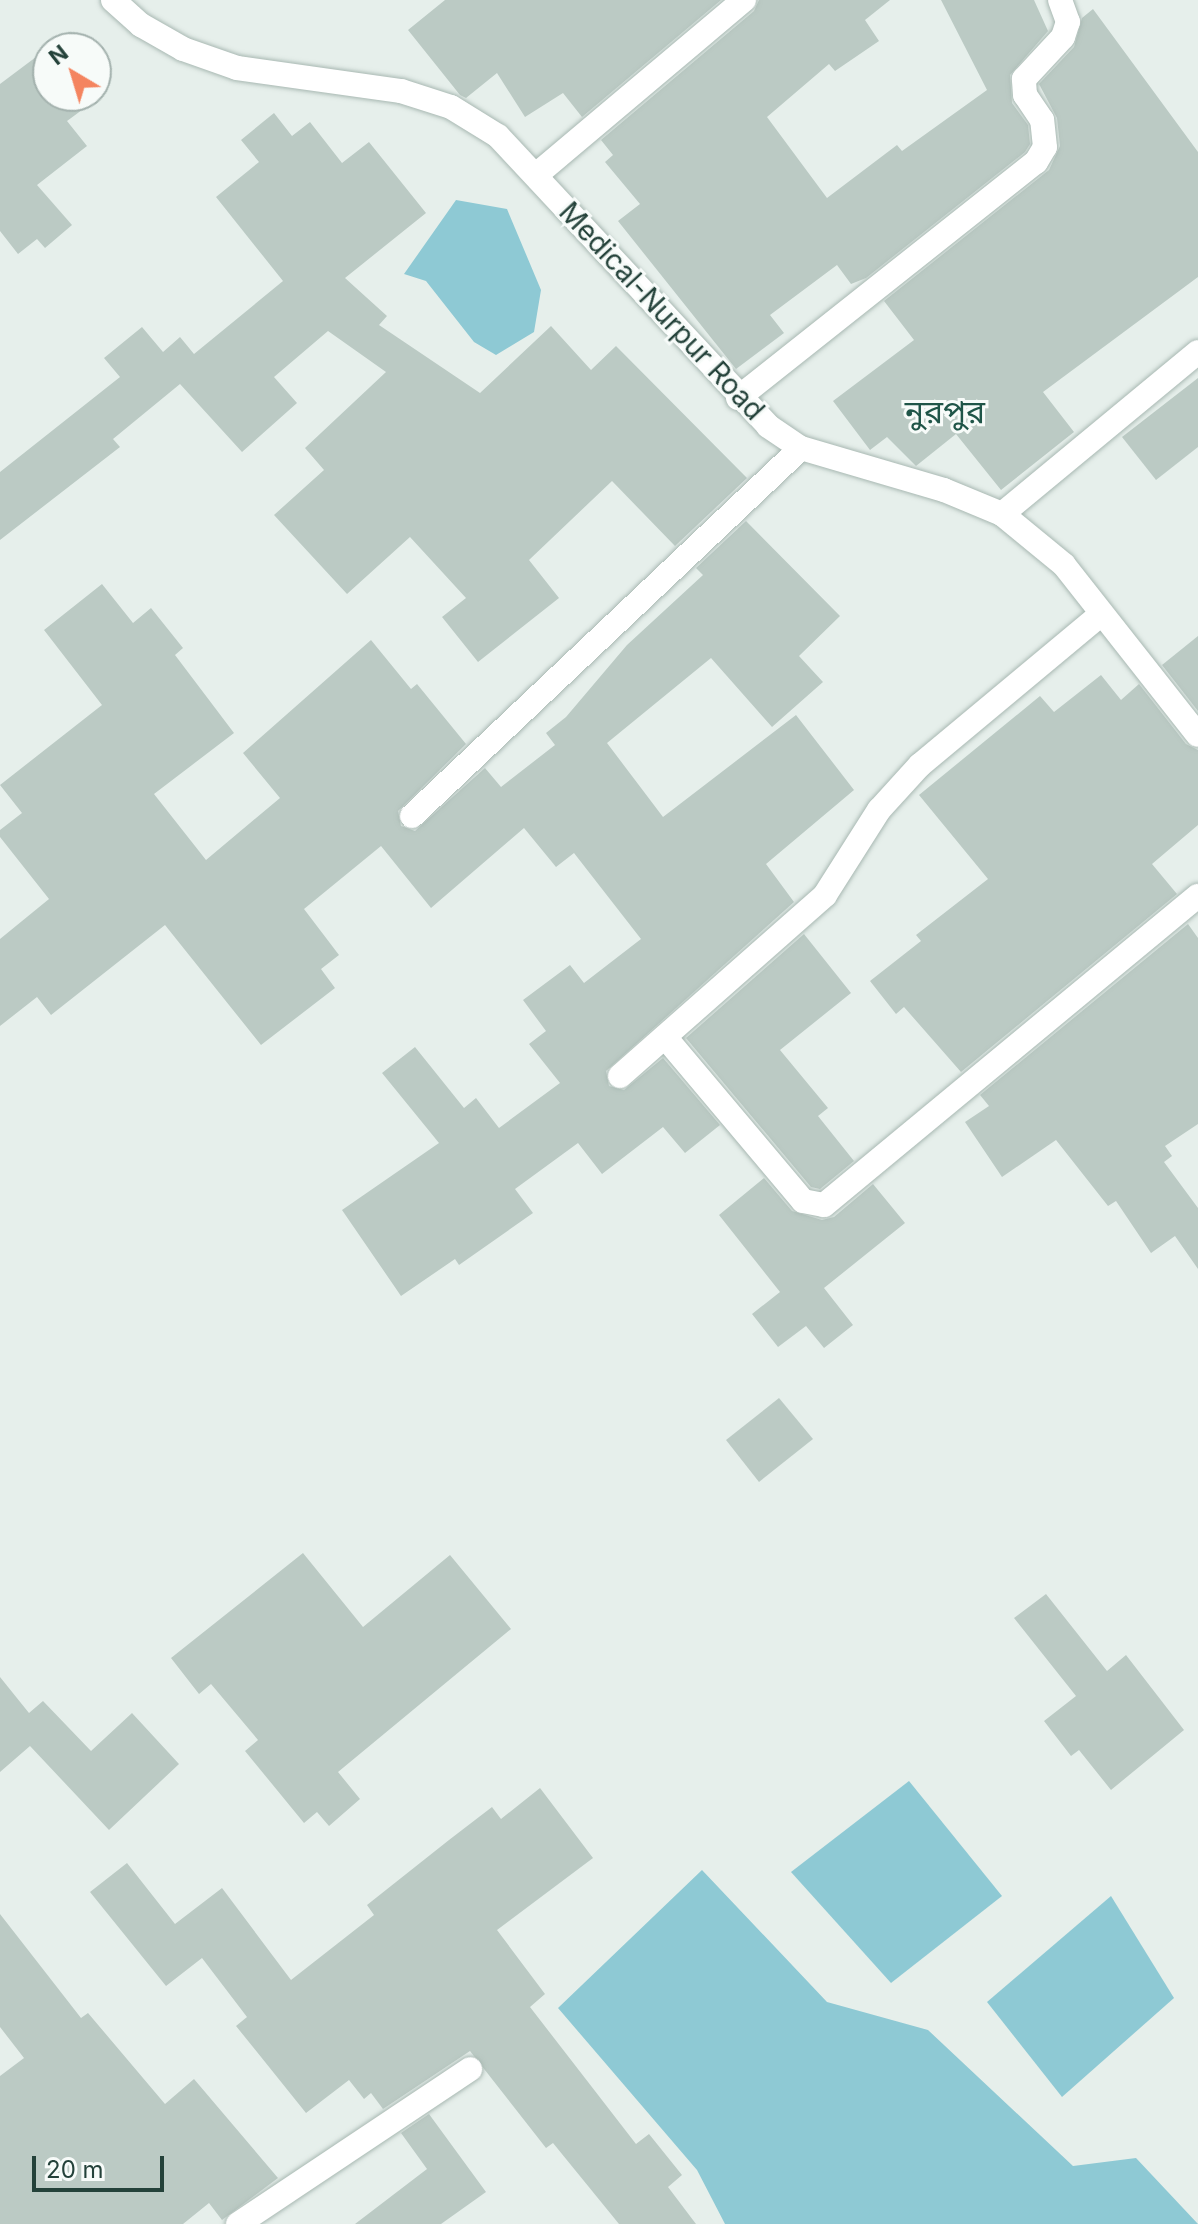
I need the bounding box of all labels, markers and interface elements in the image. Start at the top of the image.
north arrow [32,32,112,112]
text: N [44,39,73,70]
street label: Medical-Nurpur Road [552,195,772,427]
district label: নুরপুর [905,393,985,431]
scale bar [36,2140,168,2190]
text: 20 m [46,2155,104,2184]

